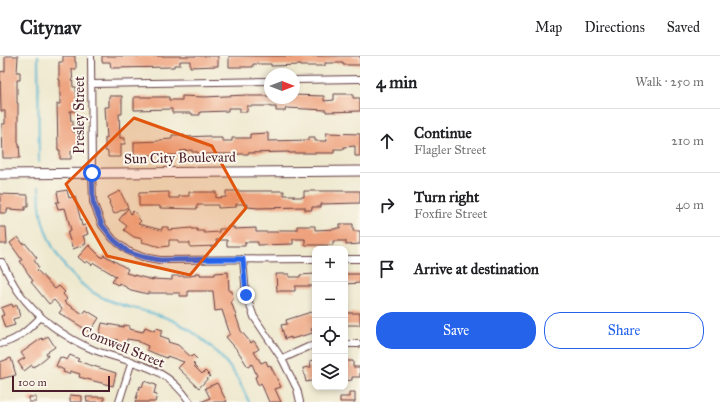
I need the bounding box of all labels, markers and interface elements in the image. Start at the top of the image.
text: Citynav [20,16,81,39]
text: Map [535,19,562,36]
text: Directions [584,19,645,36]
text: Saved [667,19,700,36]
north arrow [264,68,300,104]
text: 4 min [376,72,417,93]
text: Walk · 250 m [635,74,704,90]
street label: Presley Street [71,76,88,154]
text: Continue [414,124,472,142]
icon: ahead [376,130,398,152]
text: 210 m [671,133,704,149]
text: Flagler Street [414,142,486,158]
street label: Sun City Boulevard [124,149,236,167]
route start [83,164,101,182]
text: Turn right [414,188,479,206]
icon: right [376,194,398,216]
text: 40 m [675,197,704,213]
text: Foxfire Street [414,206,487,222]
map controls [312,246,348,390]
button: + [312,246,348,282]
icon: arrive [376,258,398,280]
text: Arrive at destination [414,260,539,278]
button: − [312,282,348,318]
route end [237,286,255,304]
button: Save [376,312,536,349]
button: Share [544,312,704,349]
button: locate [312,318,348,354]
street label: Comwell Street [79,323,167,371]
button: layers [312,354,348,390]
scale bar [12,374,110,393]
text: 100 m [18,376,47,389]

